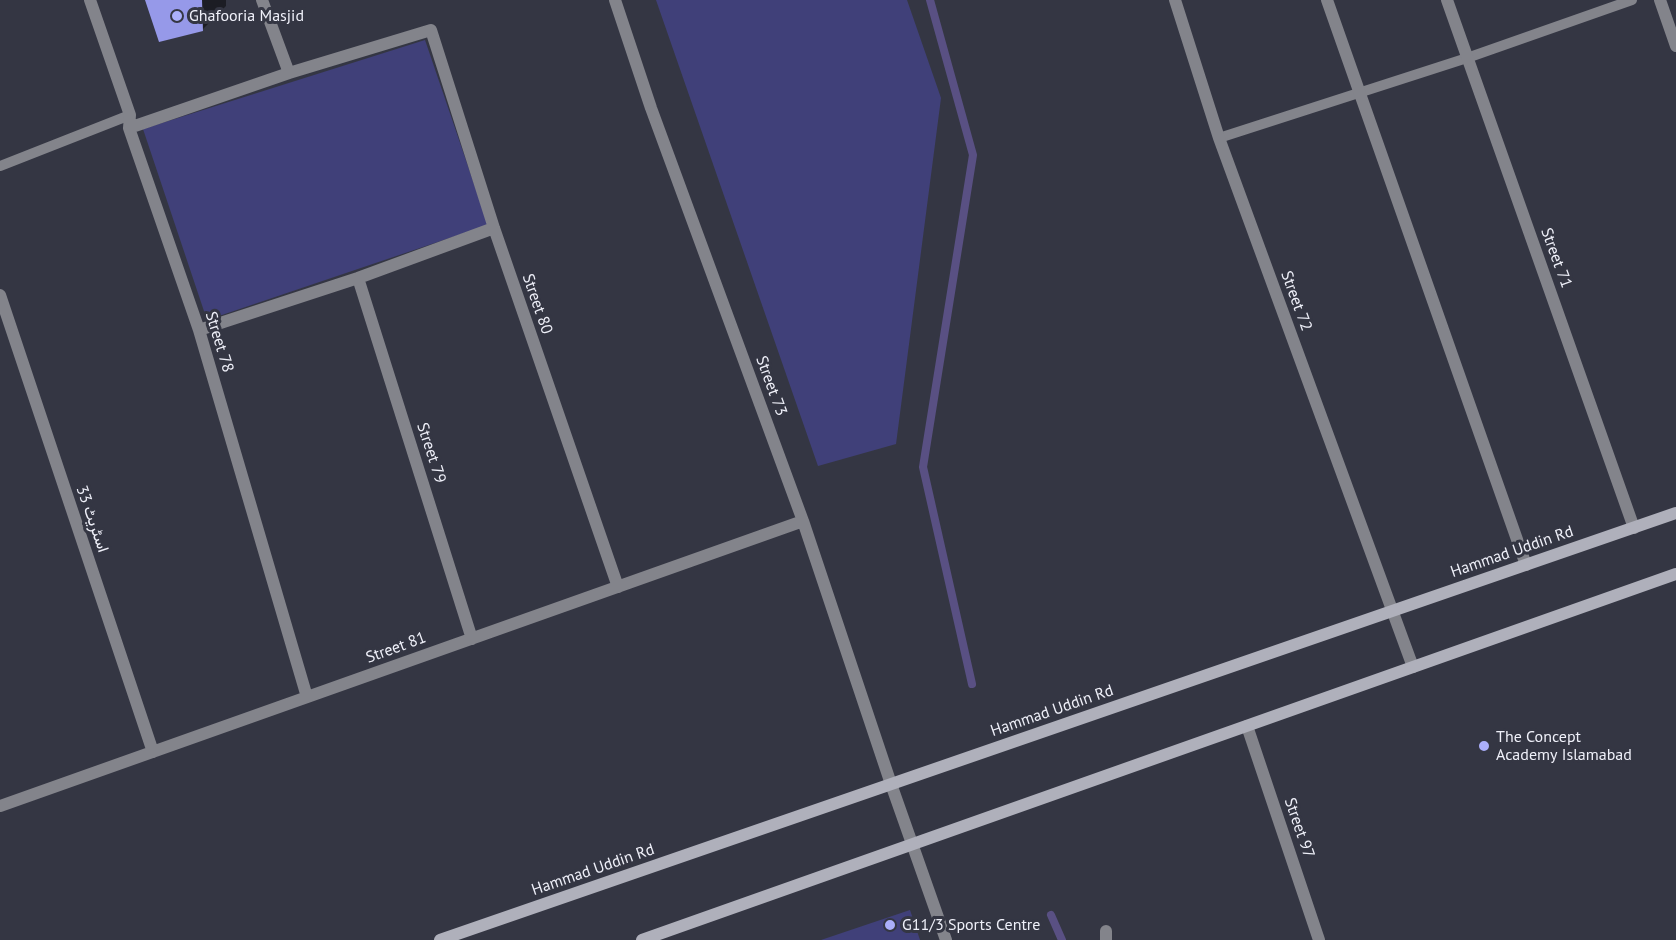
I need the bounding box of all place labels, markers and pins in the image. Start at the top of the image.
place label: Ghafooria Masjid [189,6,304,26]
marker: Ghafooria Masjid [170,9,184,23]
place label: The Concept Academy Islamabad [1496,727,1632,765]
marker: The Concept Academy Islamabad [1477,739,1491,753]
place label: G11/3 Sports Centre [902,915,1040,935]
marker: G11/3 Sports Centre [883,918,897,932]

